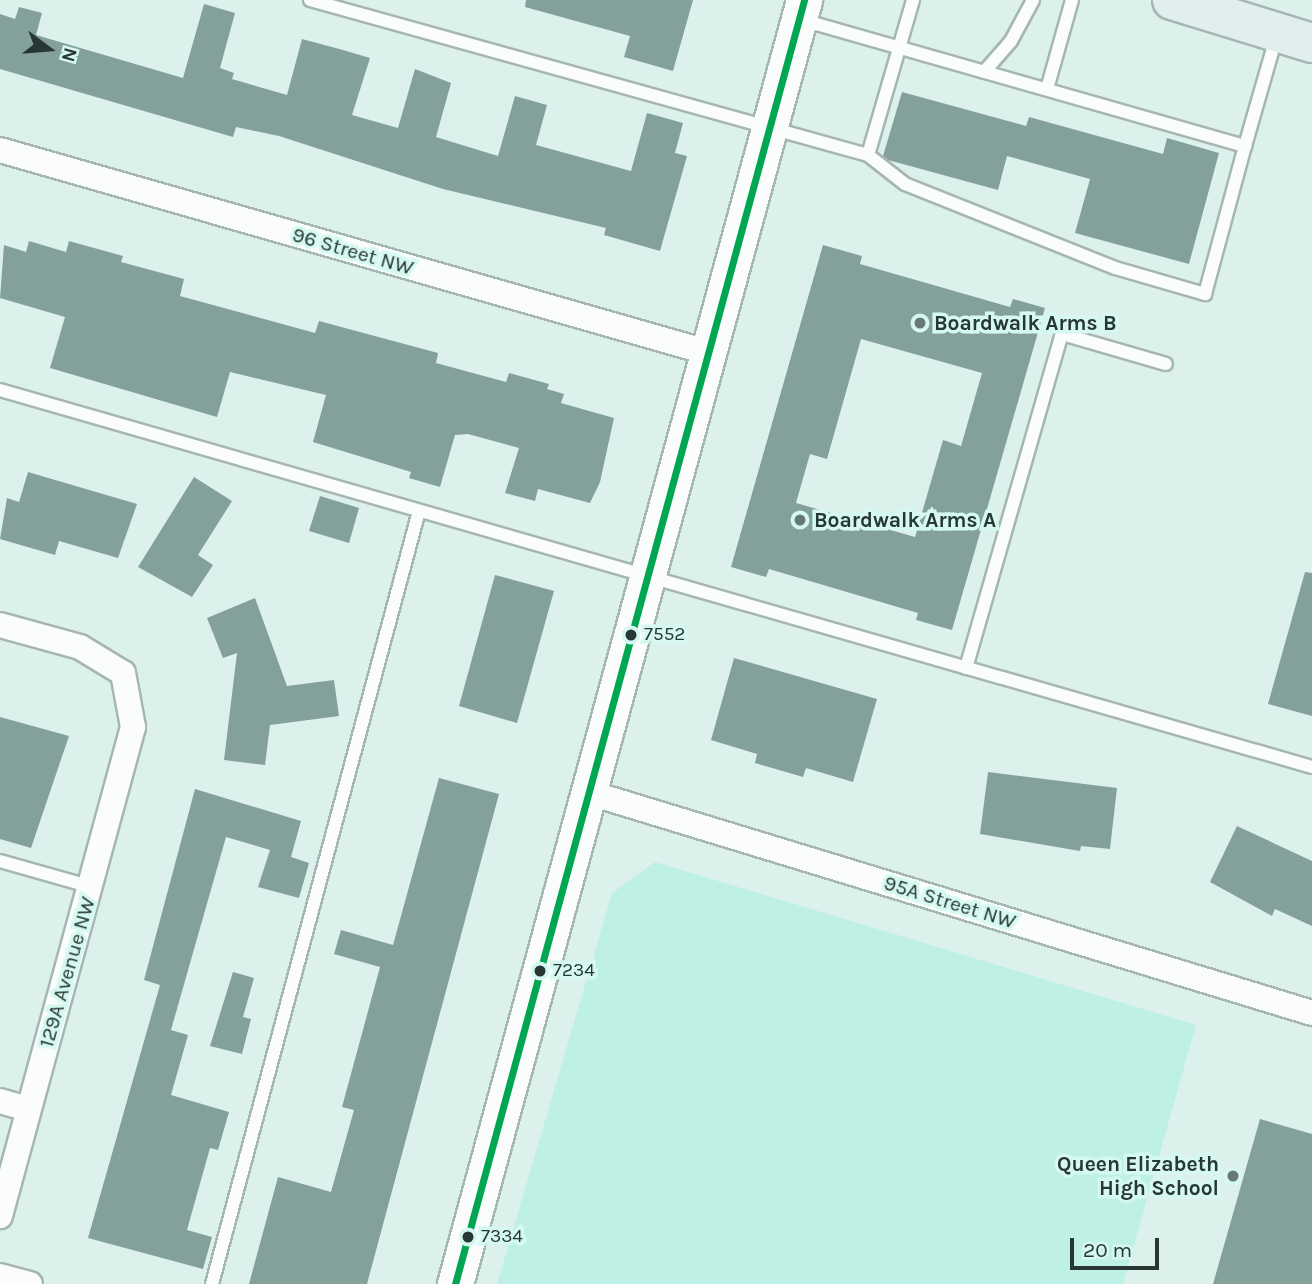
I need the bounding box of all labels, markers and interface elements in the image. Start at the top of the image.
north arrow [14,14,84,84]
text: N [57,45,82,64]
street label: 96 Street NW [289,222,417,280]
place label: Boardwalk Arms B [934,310,1117,336]
marker: Boardwalk Arms B [912,315,928,331]
place label: Boardwalk Arms A [814,507,996,533]
marker: Boardwalk Arms A [792,512,808,528]
place label: 7552 [644,624,685,646]
marker: 7552 [624,628,638,642]
street label: 95A Street NW [881,870,1019,934]
street label: 129A Avenue NW [33,894,101,1050]
place label: 7234 [553,960,595,982]
marker: 7234 [533,964,547,978]
place label: Queen Elizabeth High School [1057,1151,1219,1201]
marker: Queen Elizabeth High School [1225,1168,1241,1184]
scale bar [1074,1224,1163,1268]
place label: 7334 [481,1226,523,1248]
marker: 7334 [461,1230,475,1244]
text: 20 m [1083,1238,1132,1262]

